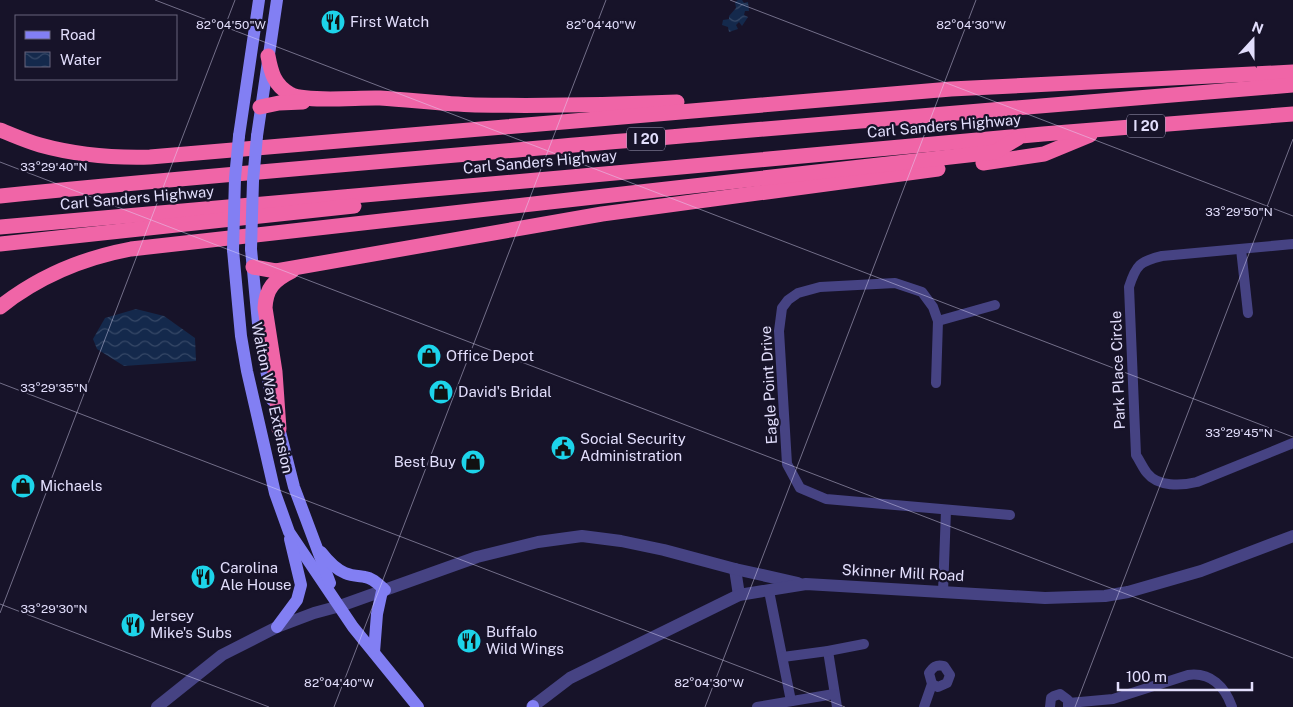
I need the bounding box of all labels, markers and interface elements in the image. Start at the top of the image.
restaurant icon: First Watch [320,9,346,35]
place label: First Watch [350,13,429,30]
legend [15,15,178,80]
north arrow [1228,15,1278,65]
text: 82°04'50"W [196,18,267,32]
text: 82°04'40"W [566,18,636,32]
text: 82°04'30"W [936,18,1006,32]
text: N [1250,18,1266,37]
text: Road [60,26,96,43]
text: Water [60,51,102,68]
street label: Carl Sanders Highway [866,110,1022,141]
road number: I 20 [1127,114,1165,138]
road number: I 20 [627,128,665,150]
street label: Carl Sanders Highway [462,146,618,177]
text: 33°29'40"N [20,160,88,174]
street label: Carl Sanders Highway [59,182,215,213]
text: 33°29'50"N [1205,205,1273,219]
street label: Park Place Circle [1107,310,1128,430]
street label: Walton Way Extension [248,321,297,475]
street label: Eagle Point Drive [757,325,780,445]
shop icon: Office Depot [416,343,442,369]
place label: Office Depot [446,347,534,364]
shop icon: David's Bridal [428,379,454,405]
text: 33°29'35"N [20,381,88,395]
place label: David's Bridal [458,383,552,400]
text: 33°29'45"N [1205,426,1273,440]
place label: Social Security Administration [580,430,686,464]
public building icon: Social Security Administration [550,435,576,461]
shop icon: Best Buy [460,449,486,475]
place label: Best Buy [394,453,456,470]
shop icon: Michaels [10,473,36,499]
place label: Michaels [40,477,102,494]
place label: Carolina Ale House [220,559,292,593]
street label: Skinner Mill Road [841,561,965,584]
restaurant icon: Carolina Ale House [190,564,216,590]
text: 33°29'30"N [20,602,88,616]
place label: Jersey Mike's Subs [150,607,232,641]
restaurant icon: Jersey Mike's Subs [120,612,146,638]
place label: Buffalo Wild Wings [486,623,564,657]
restaurant icon: Buffalo Wild Wings [456,628,482,654]
scale bar [1118,660,1252,692]
text: 100 m [1126,668,1167,685]
text: 82°04'40"W [304,676,374,690]
text: 82°04'30"W [674,676,744,690]

